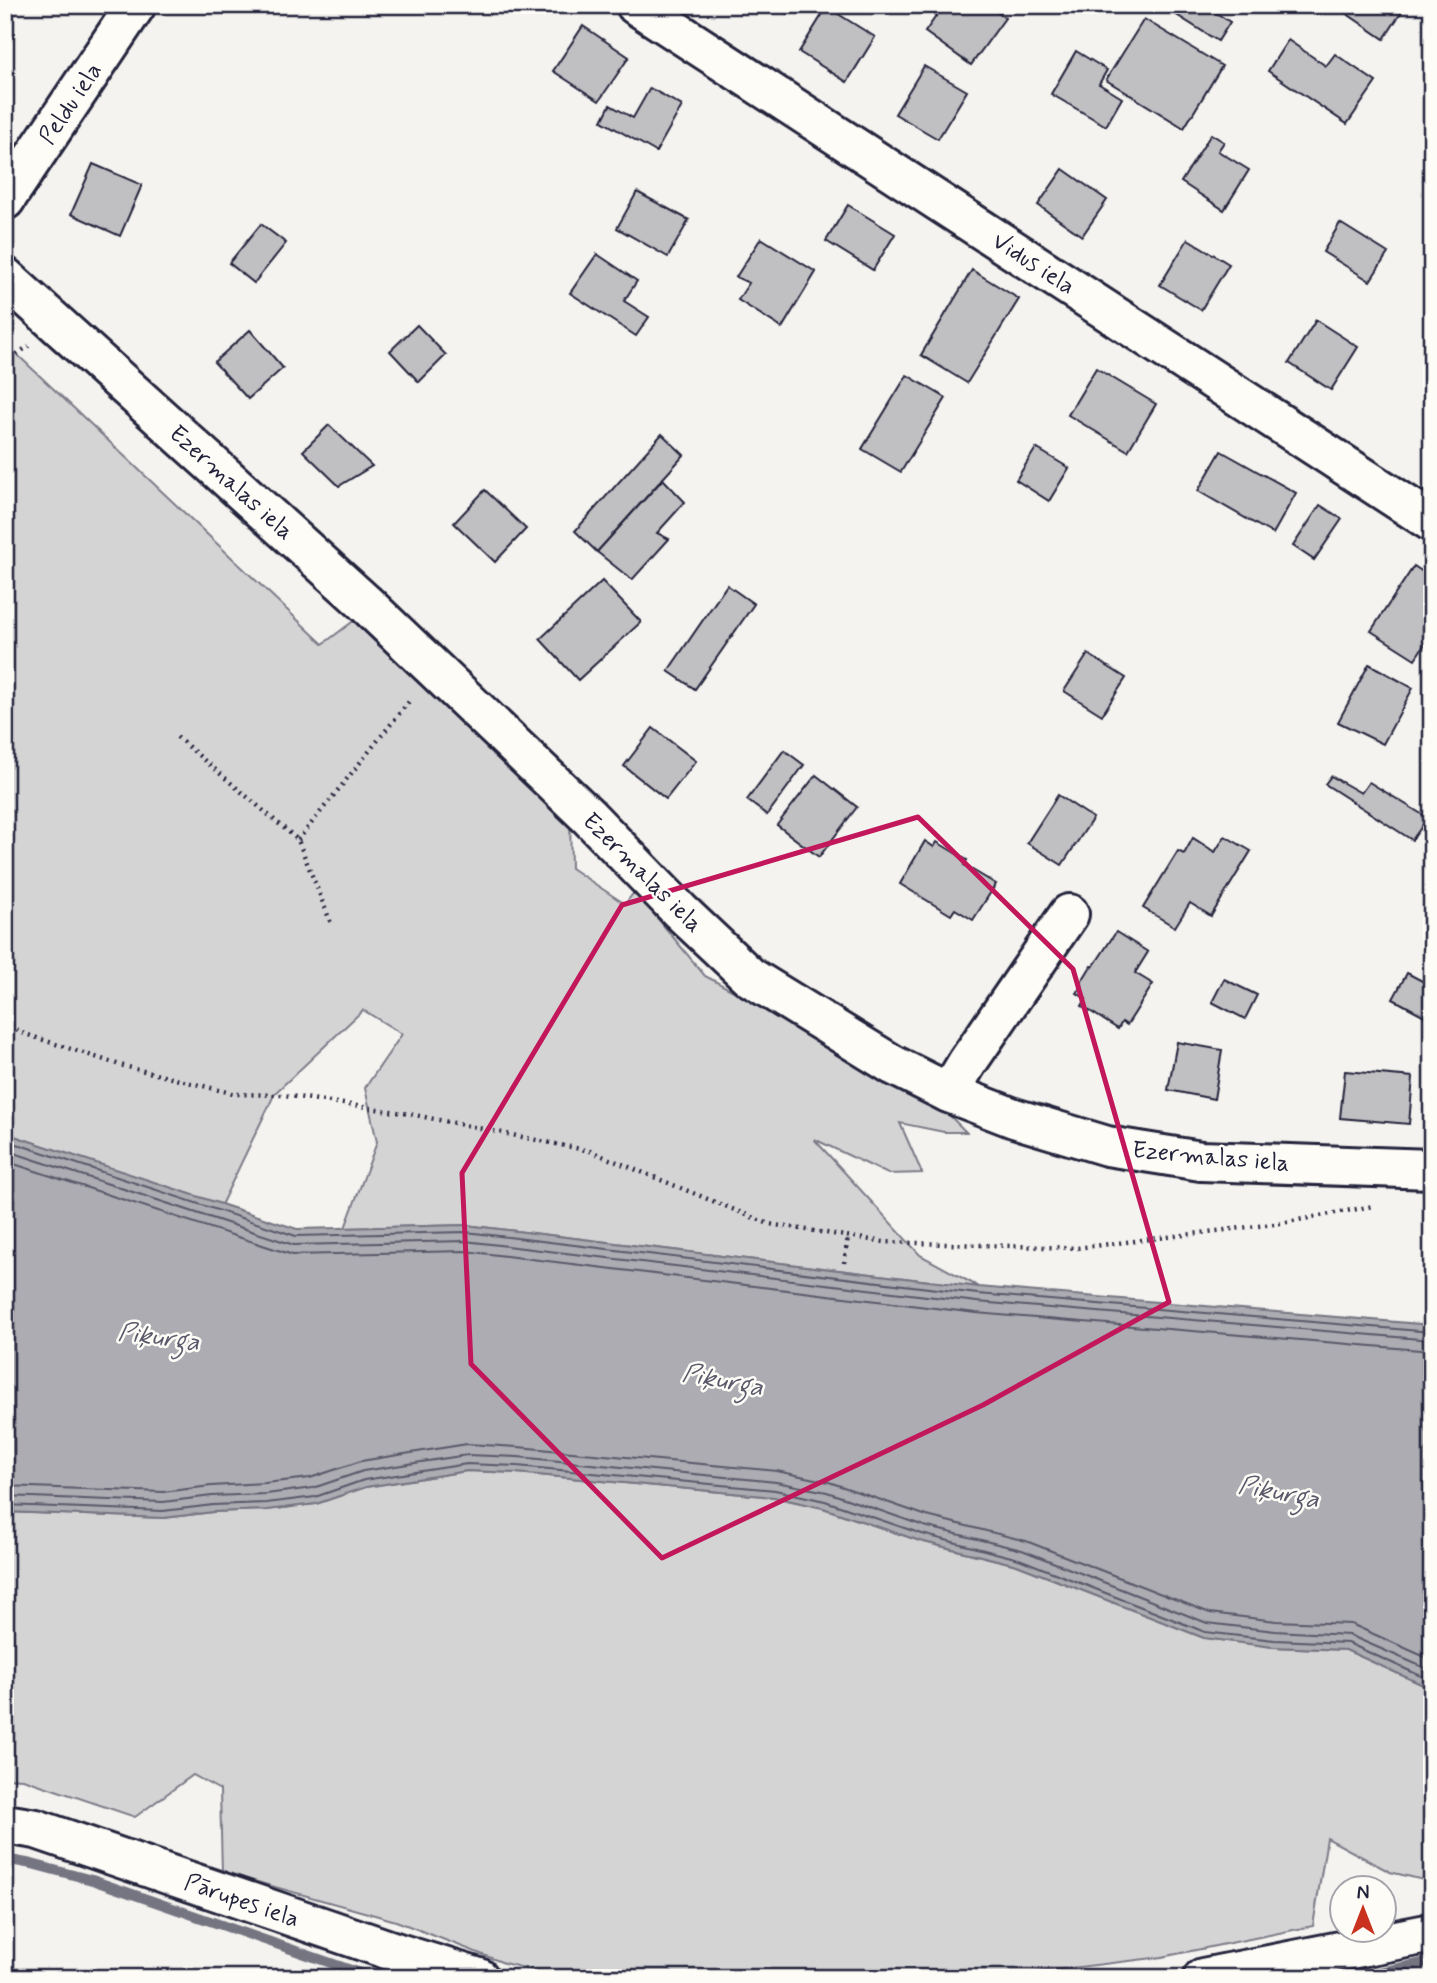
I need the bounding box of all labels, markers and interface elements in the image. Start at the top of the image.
street label: Peldu iela [33,57,110,151]
street label: Vidus iela [986,226,1081,303]
street label: Ezermalas iela [162,419,300,547]
street label: Ezermalas iela [575,806,709,940]
street label: Ezermalas iela [1131,1135,1291,1180]
water label: Piķurga [115,1315,202,1364]
water label: Piķurga [679,1356,766,1408]
water label: Piķurga [1235,1468,1322,1520]
street label: Pārupes iela [180,1867,303,1936]
north arrow [1328,1874,1398,1944]
text: N [1357,1881,1369,1906]

